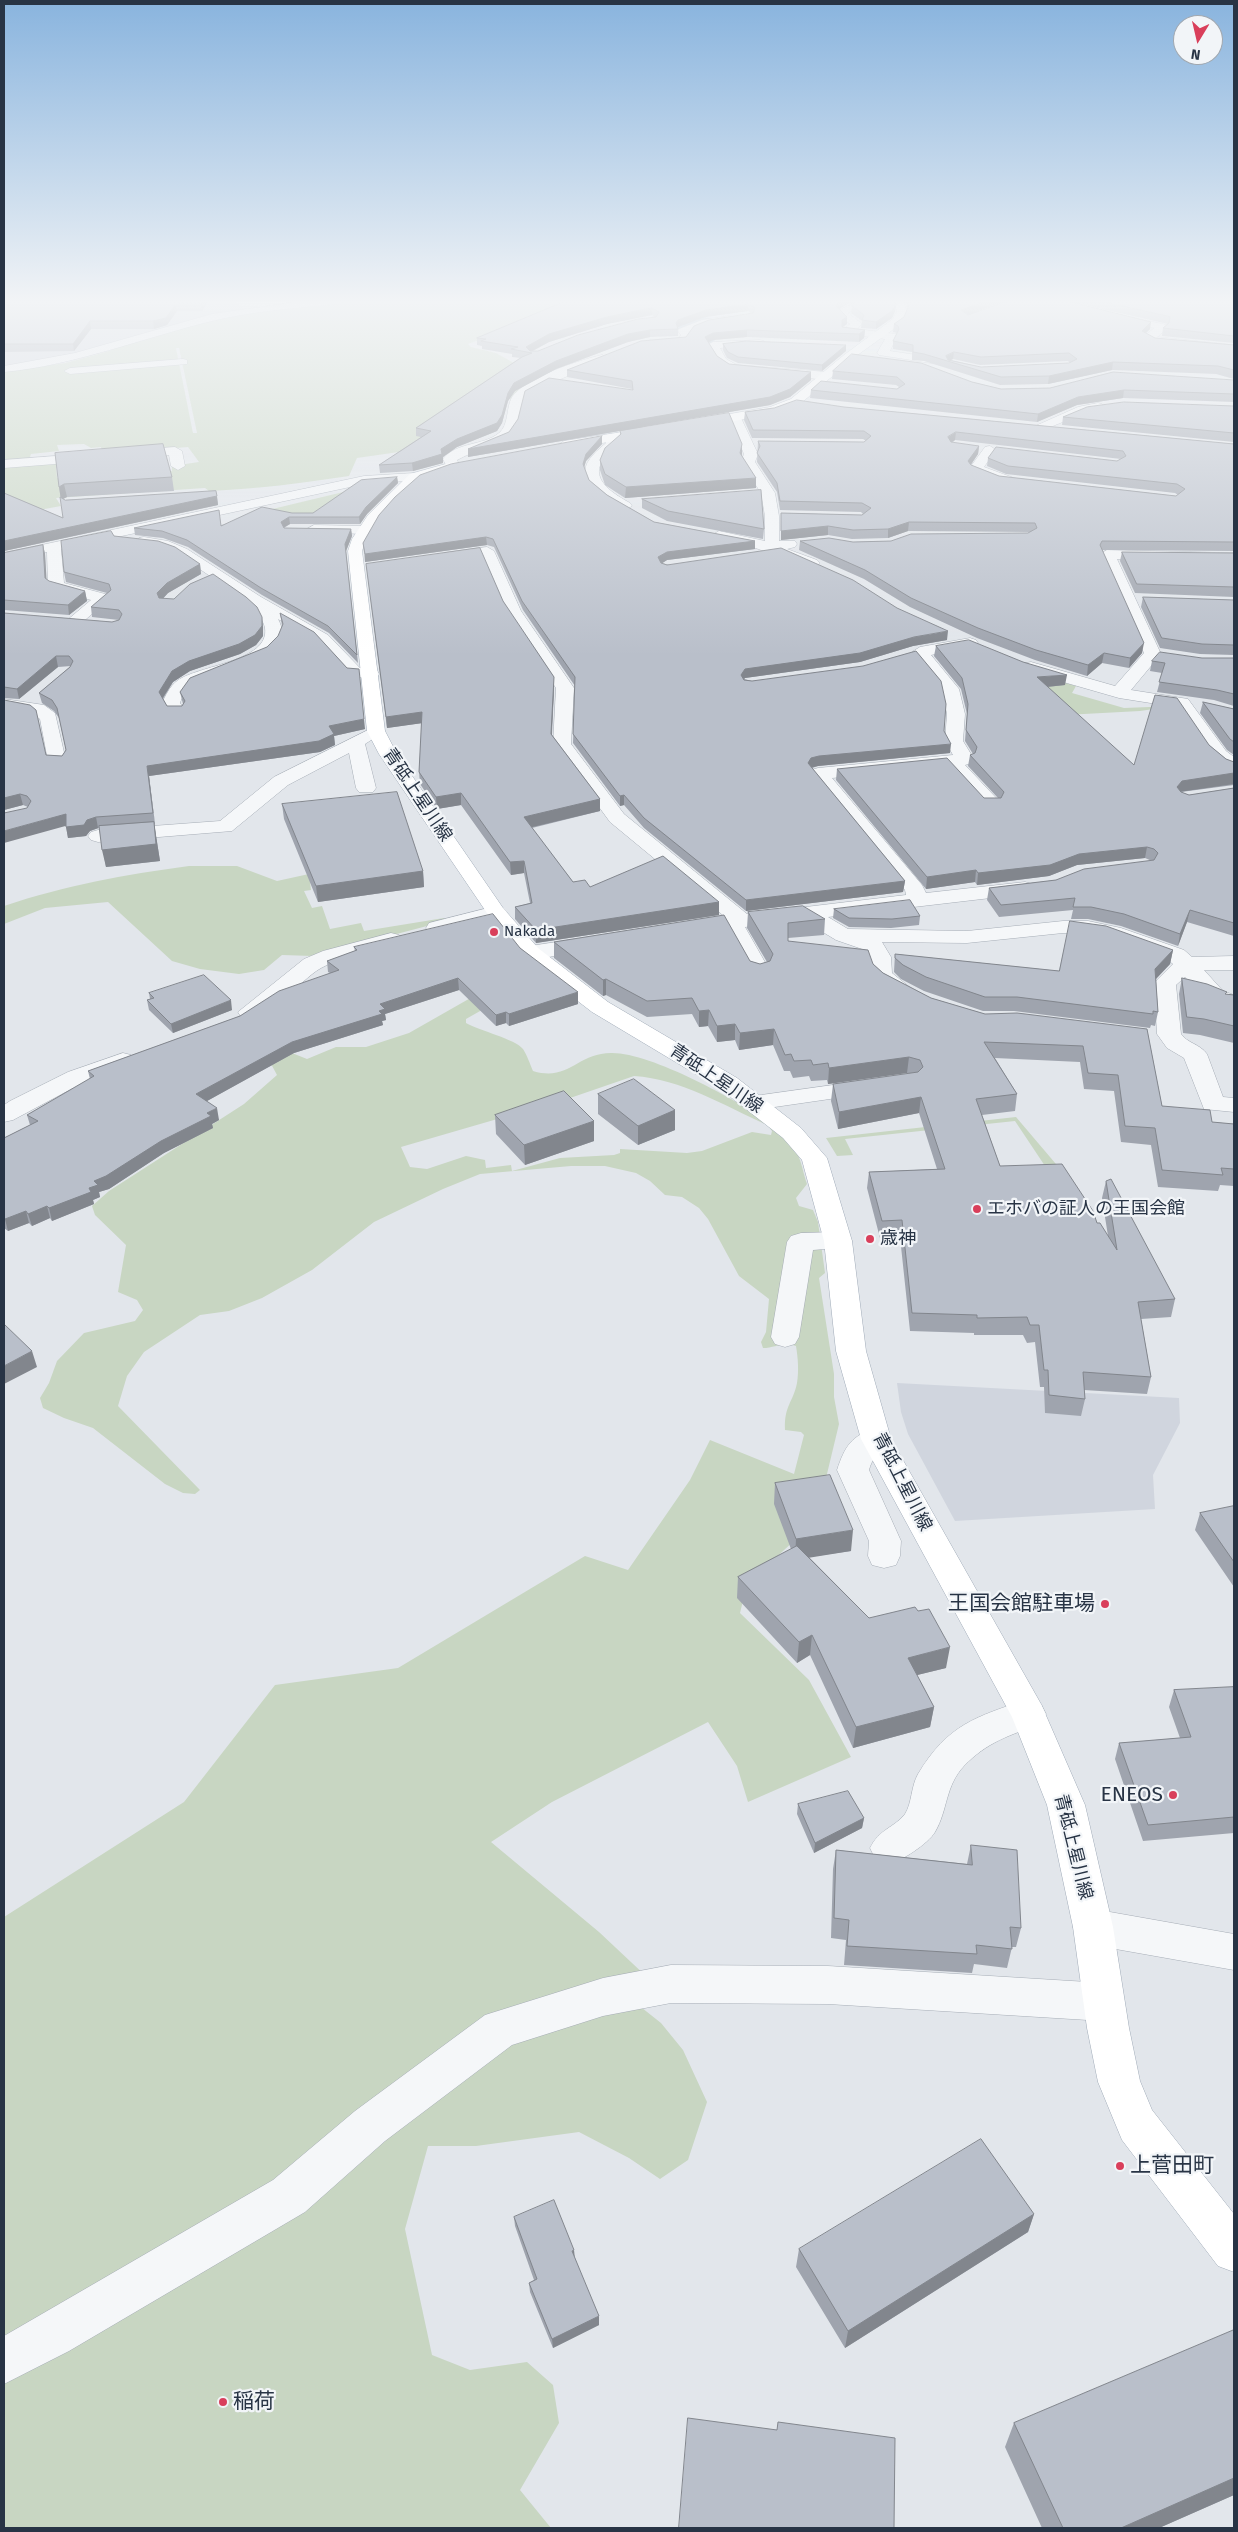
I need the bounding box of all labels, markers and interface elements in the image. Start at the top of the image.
north arrow [1173,15,1223,65]
text: N [1190,45,1202,63]
street label: 青砥上星川線 [378,744,456,846]
place label: Nakada [504,923,555,941]
marker: Nakada [488,926,500,938]
street label: 青砥上星川線 [665,1040,767,1118]
place label: エホバの証人の王国会館 [987,1198,1185,1220]
marker: エホバの証人の王国会館 [971,1203,983,1215]
place label: 歳神 [880,1228,916,1250]
marker: 歳神 [864,1233,876,1245]
street label: 青砥上星川線 [868,1429,936,1535]
place label: 王国会館駐車場 [948,1591,1095,1617]
marker: 王国会館駐車場 [1099,1598,1111,1610]
place label: ENEOS [1100,1782,1163,1808]
marker: ENEOS [1167,1789,1179,1801]
street label: 青砥上星川線 [1049,1792,1097,1902]
place label: 上菅田町 [1130,2153,1214,2179]
marker: 上菅田町 [1114,2160,1126,2172]
place label: 稲荷 [233,2389,275,2415]
marker: 稲荷 [217,2396,229,2408]

